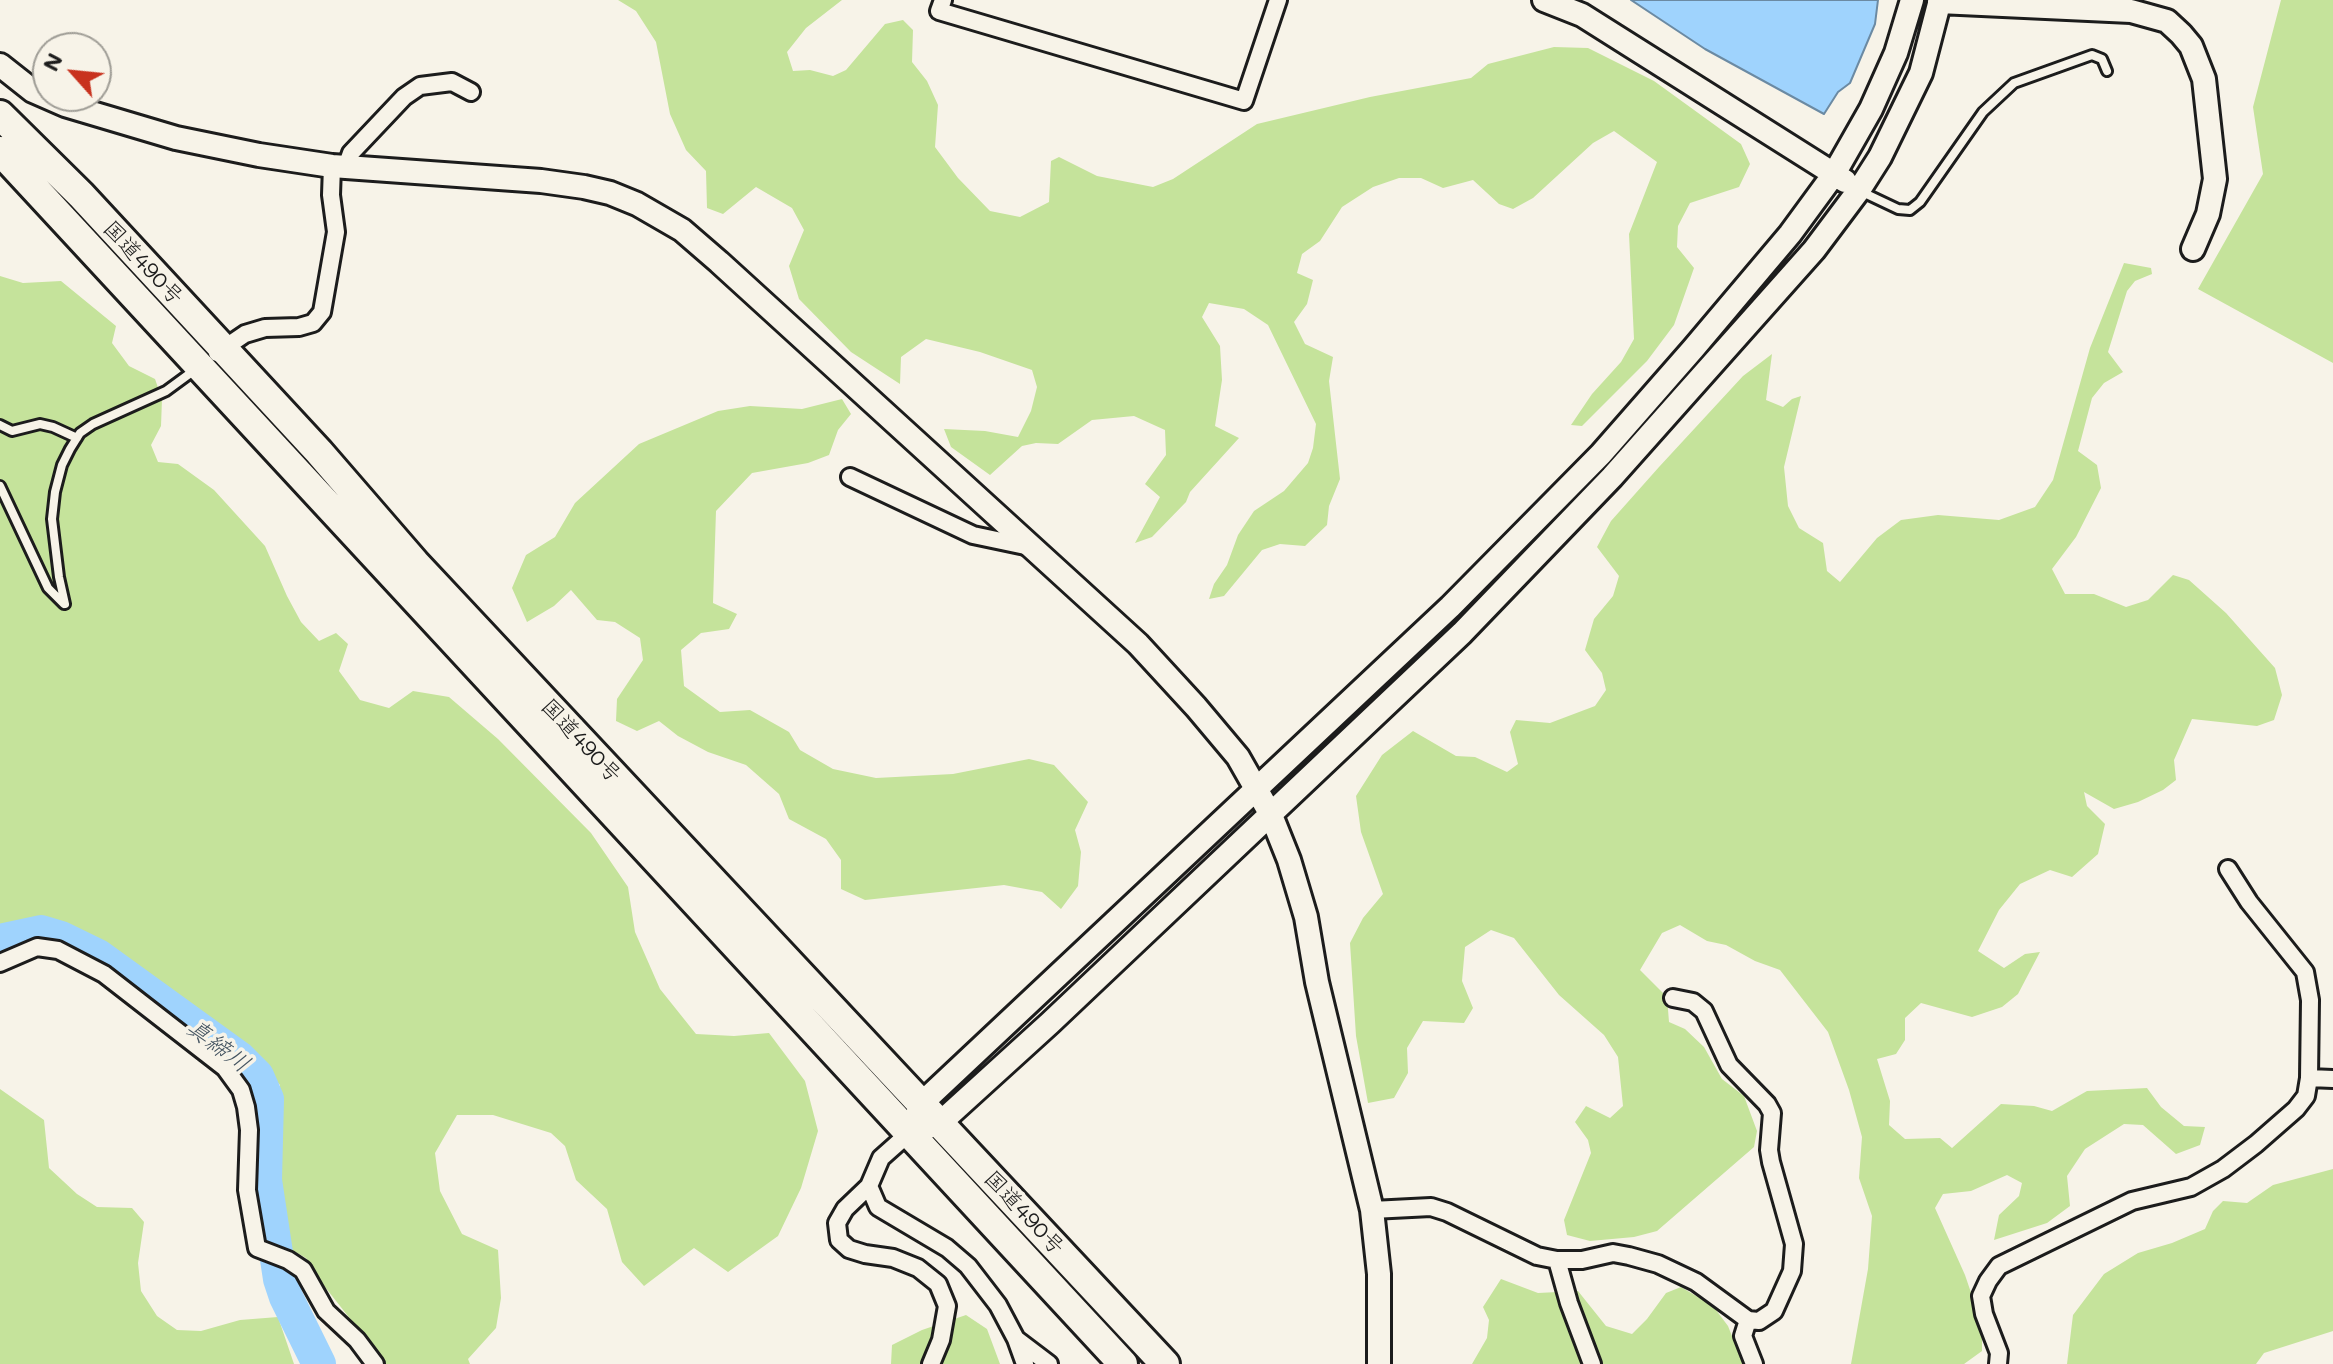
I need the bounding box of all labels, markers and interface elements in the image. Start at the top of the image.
north arrow [32,32,112,112]
text: N [35,48,69,76]
street label: 国道490号 [97,215,189,311]
street label: 国道490号 [535,693,627,789]
water label: 真締川 [181,1013,255,1079]
street label: 国道490号 [978,1165,1070,1261]

